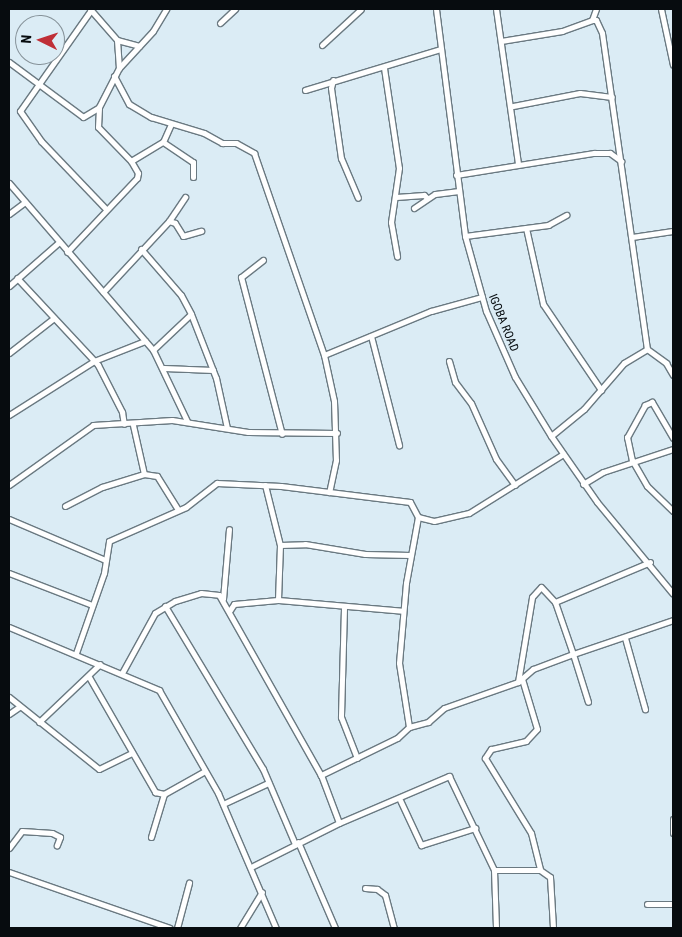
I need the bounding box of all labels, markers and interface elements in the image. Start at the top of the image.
north arrow [15,15,65,65]
text: N [18,34,34,44]
street label: IGOBA ROAD [485,292,521,354]

